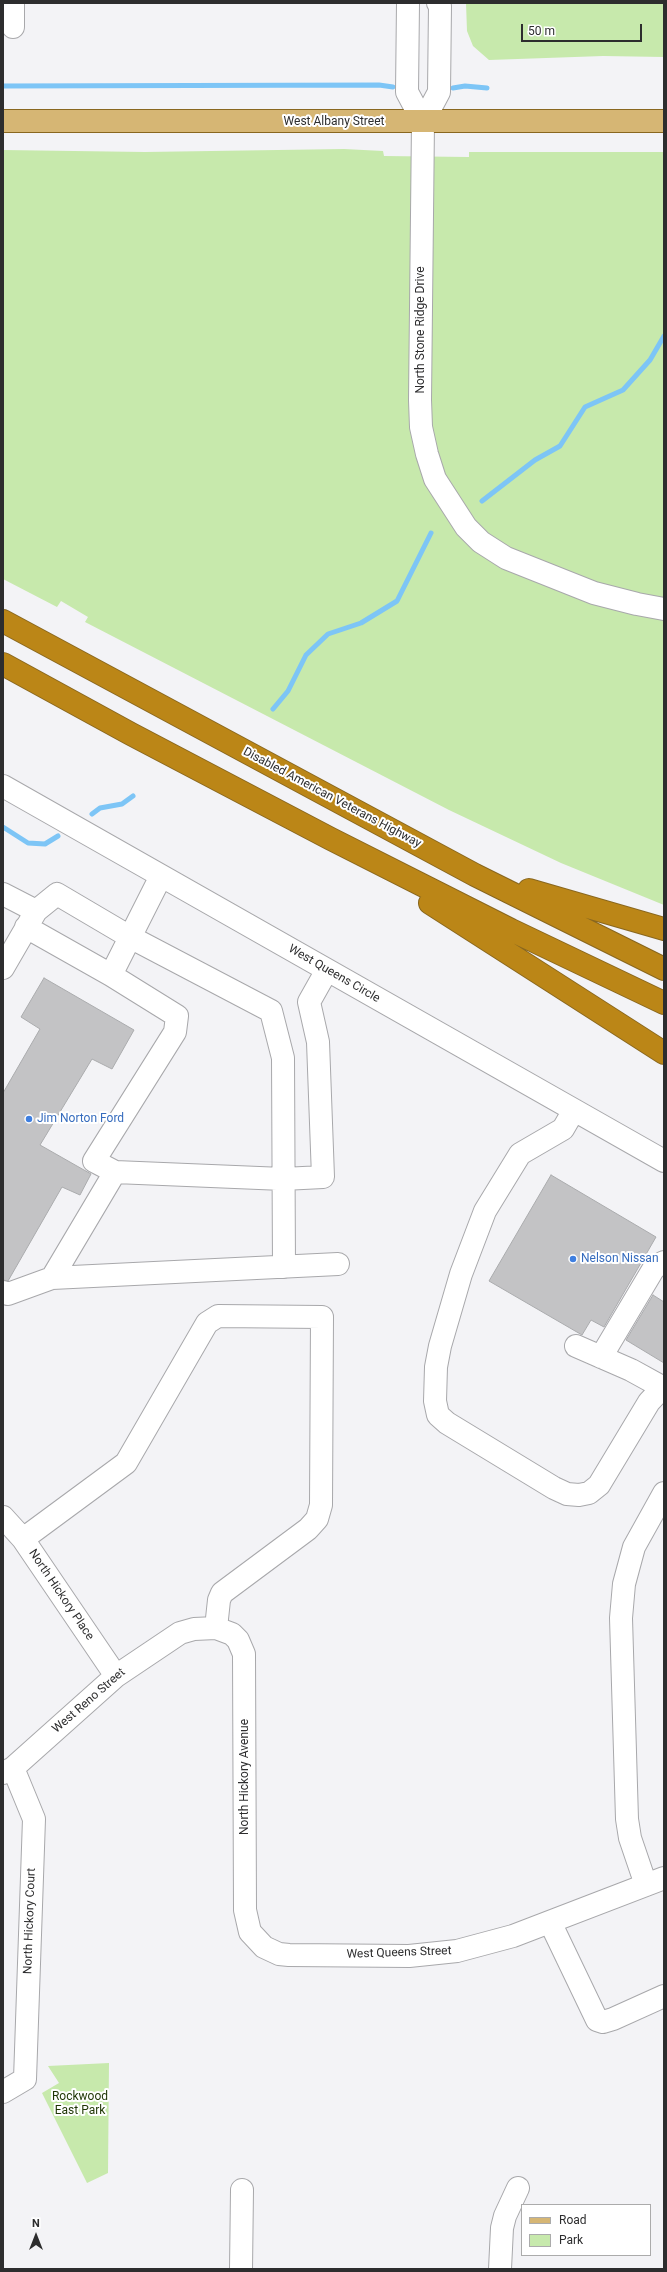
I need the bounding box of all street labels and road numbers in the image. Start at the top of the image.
street label: West Albany Street [284,115,384,129]
street label: North Stone Ridge Drive [414,266,428,394]
street label: Disabled American Veterans Highway [241,745,423,851]
street label: West Queens Circle [286,942,382,1006]
street label: North Hickory Place [25,1547,97,1643]
street label: West Reno Street [50,1665,128,1737]
street label: North Hickory Avenue [238,1719,252,1835]
street label: North Hickory Court [21,1868,39,1974]
street label: West Queens Street [346,1944,452,1962]

